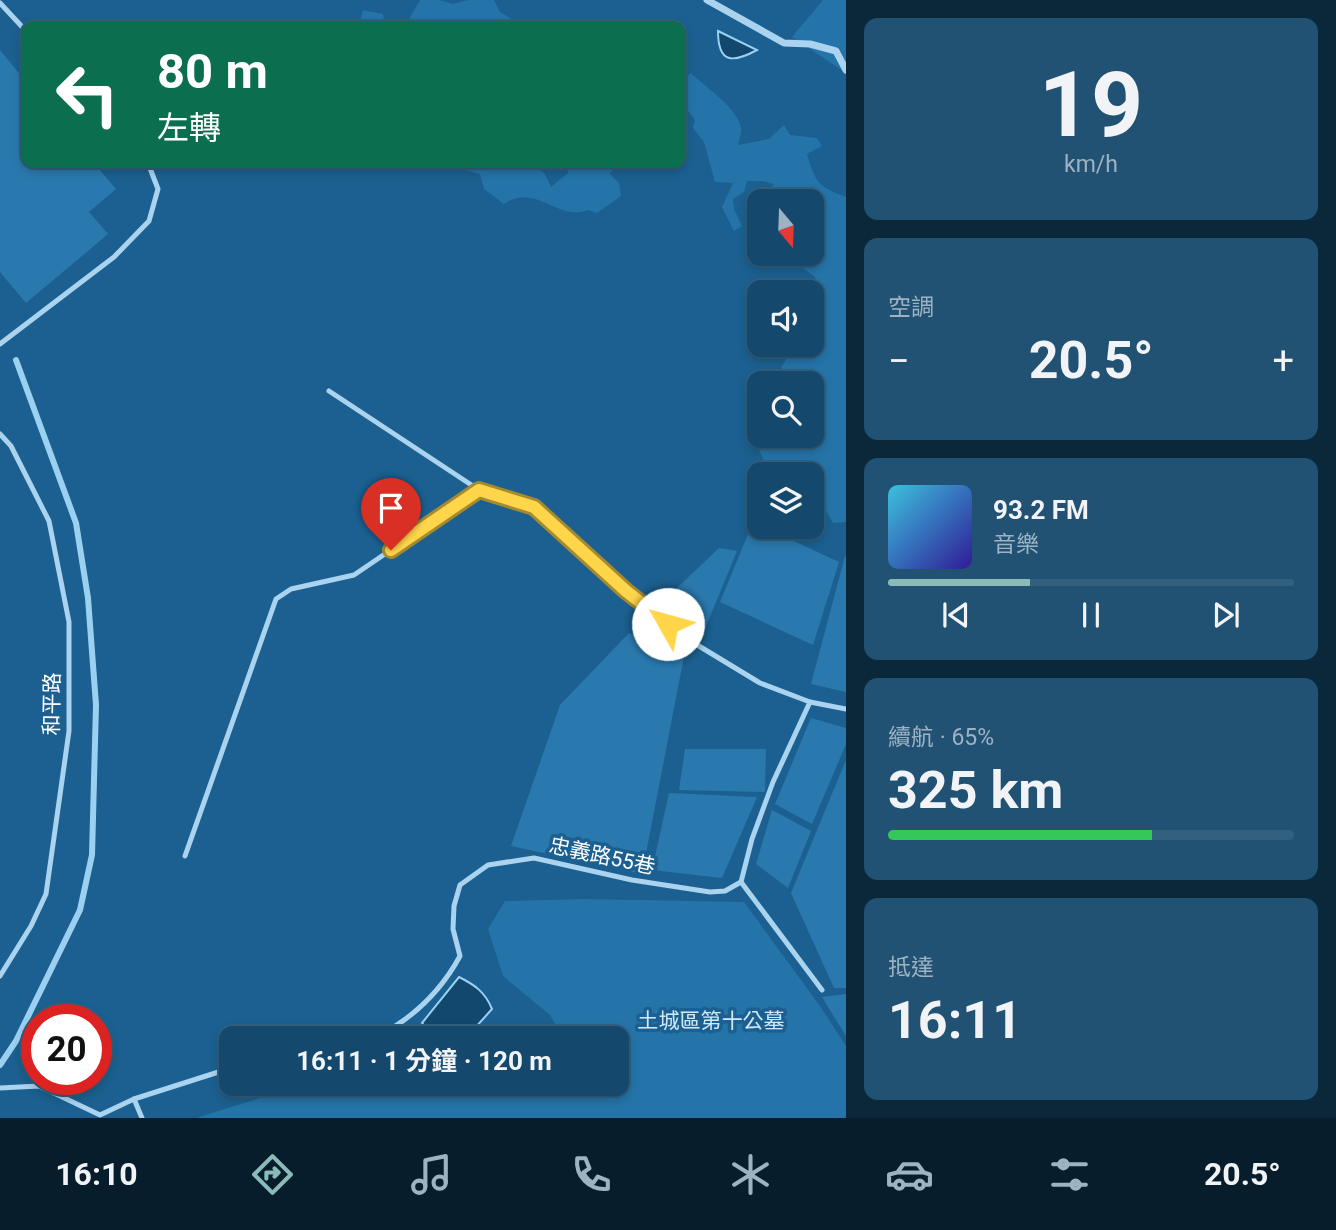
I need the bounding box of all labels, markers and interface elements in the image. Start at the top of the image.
text: 80 m [157,43,268,100]
icon: left [42,49,133,140]
text: 19 [1039,52,1143,158]
text: 左轉 [157,109,221,147]
text: km/h [1064,151,1118,178]
north arrow [747,189,824,266]
map controls [747,189,824,539]
button: sound [747,280,824,357]
text: 空調 [888,294,934,321]
text: 20.5° [1029,330,1154,391]
text: − [888,339,910,383]
text: + [1272,339,1294,383]
button: search [747,371,824,448]
button: layers [747,462,824,539]
pin [361,478,421,550]
icon: arrive [372,489,410,527]
text: 93.2 FM [993,495,1089,525]
text: 音樂 [993,531,1039,558]
position arrow [631,587,705,661]
icon: previous [937,596,975,634]
icon: pause [1072,596,1110,634]
icon: next [1207,596,1245,634]
street label: 和平路 [39,672,65,736]
text: 續航 · 65% [888,724,994,751]
text: 325 km [888,760,1063,821]
street label: 忠義路55巷 [547,833,657,879]
text: 抵達 [888,954,934,981]
text: 16:11 [888,990,1022,1051]
speed limit sign: 20 [21,1004,112,1095]
park label: 土城區第十公墓 [638,1009,785,1033]
text: 16:11 · 1 分鐘 · 120 m [296,1046,552,1076]
icon: directions [248,1150,297,1199]
icon: music [407,1150,456,1199]
icon: phone [567,1150,616,1199]
icon: climate [726,1150,775,1199]
icon: car [885,1150,934,1199]
icon: filters [1045,1150,1094,1199]
text: 16:10 [55,1155,138,1193]
text: 20.5° [1204,1155,1281,1193]

